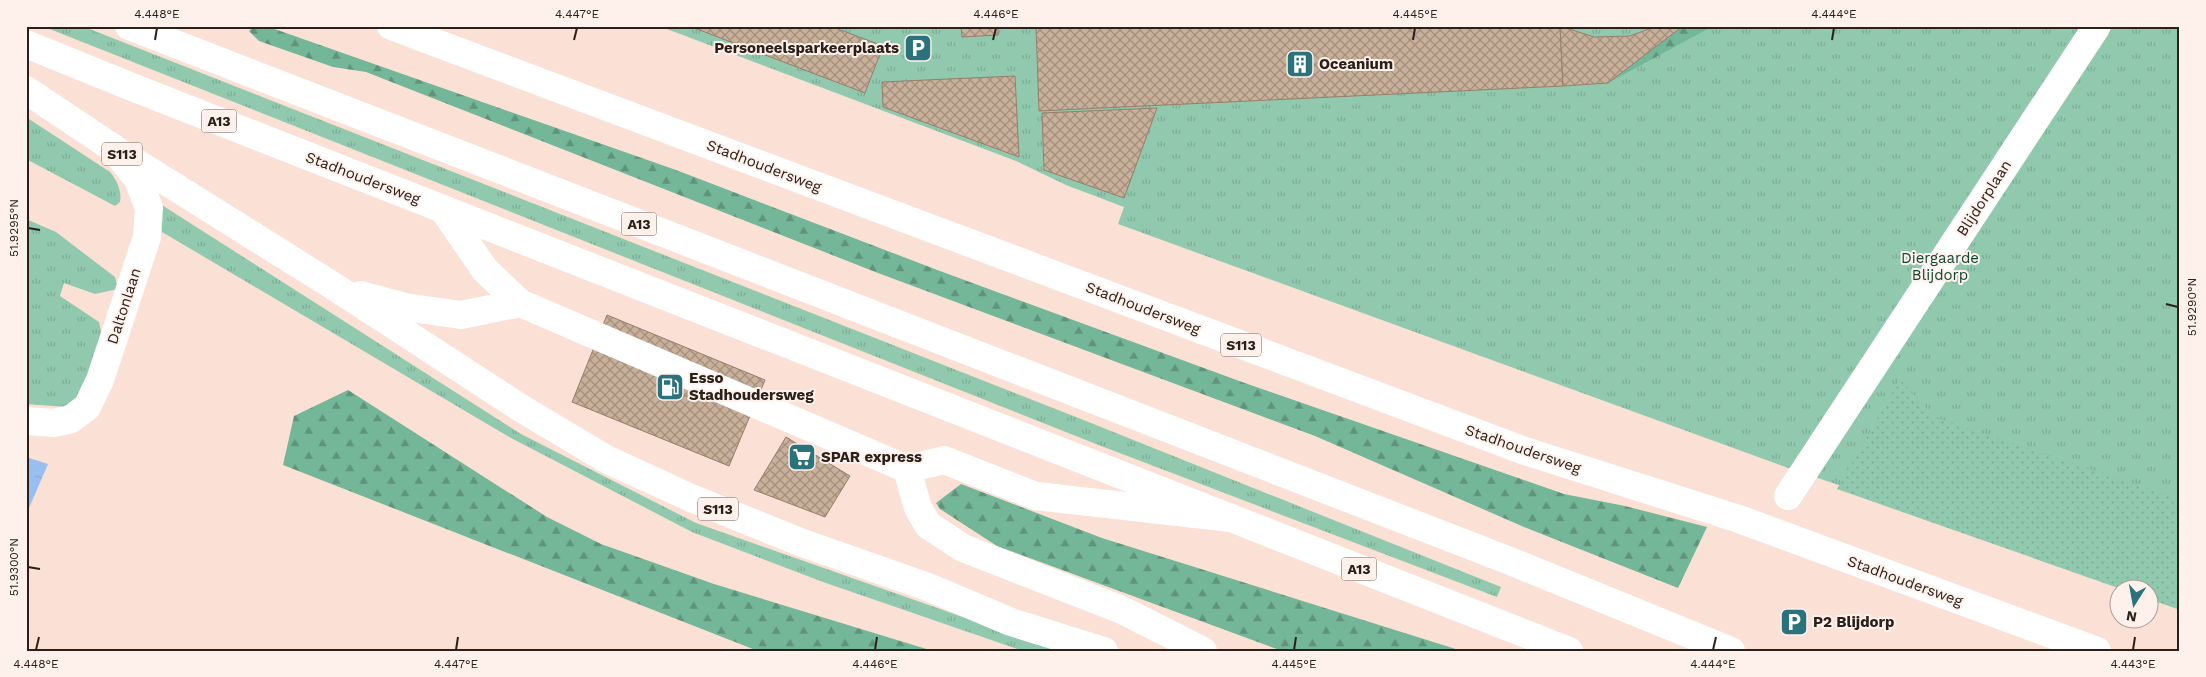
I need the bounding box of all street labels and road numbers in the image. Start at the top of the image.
road number: A13 [202,110,236,132]
street label: Stadhoudersweg [704,136,824,196]
road number: S113 [102,142,142,166]
street label: Stadhoudersweg [303,148,423,208]
street label: Blijdorplaan [1953,157,2015,239]
road number: A13 [622,212,656,235]
street label: Daltonlaan [103,266,145,346]
street label: Stadhoudersweg [1083,278,1203,338]
road number: S113 [1221,334,1261,356]
street label: Stadhoudersweg [1463,421,1583,477]
road number: S113 [698,498,738,520]
street label: Stadhoudersweg [1845,552,1965,610]
road number: A13 [1342,558,1376,580]

